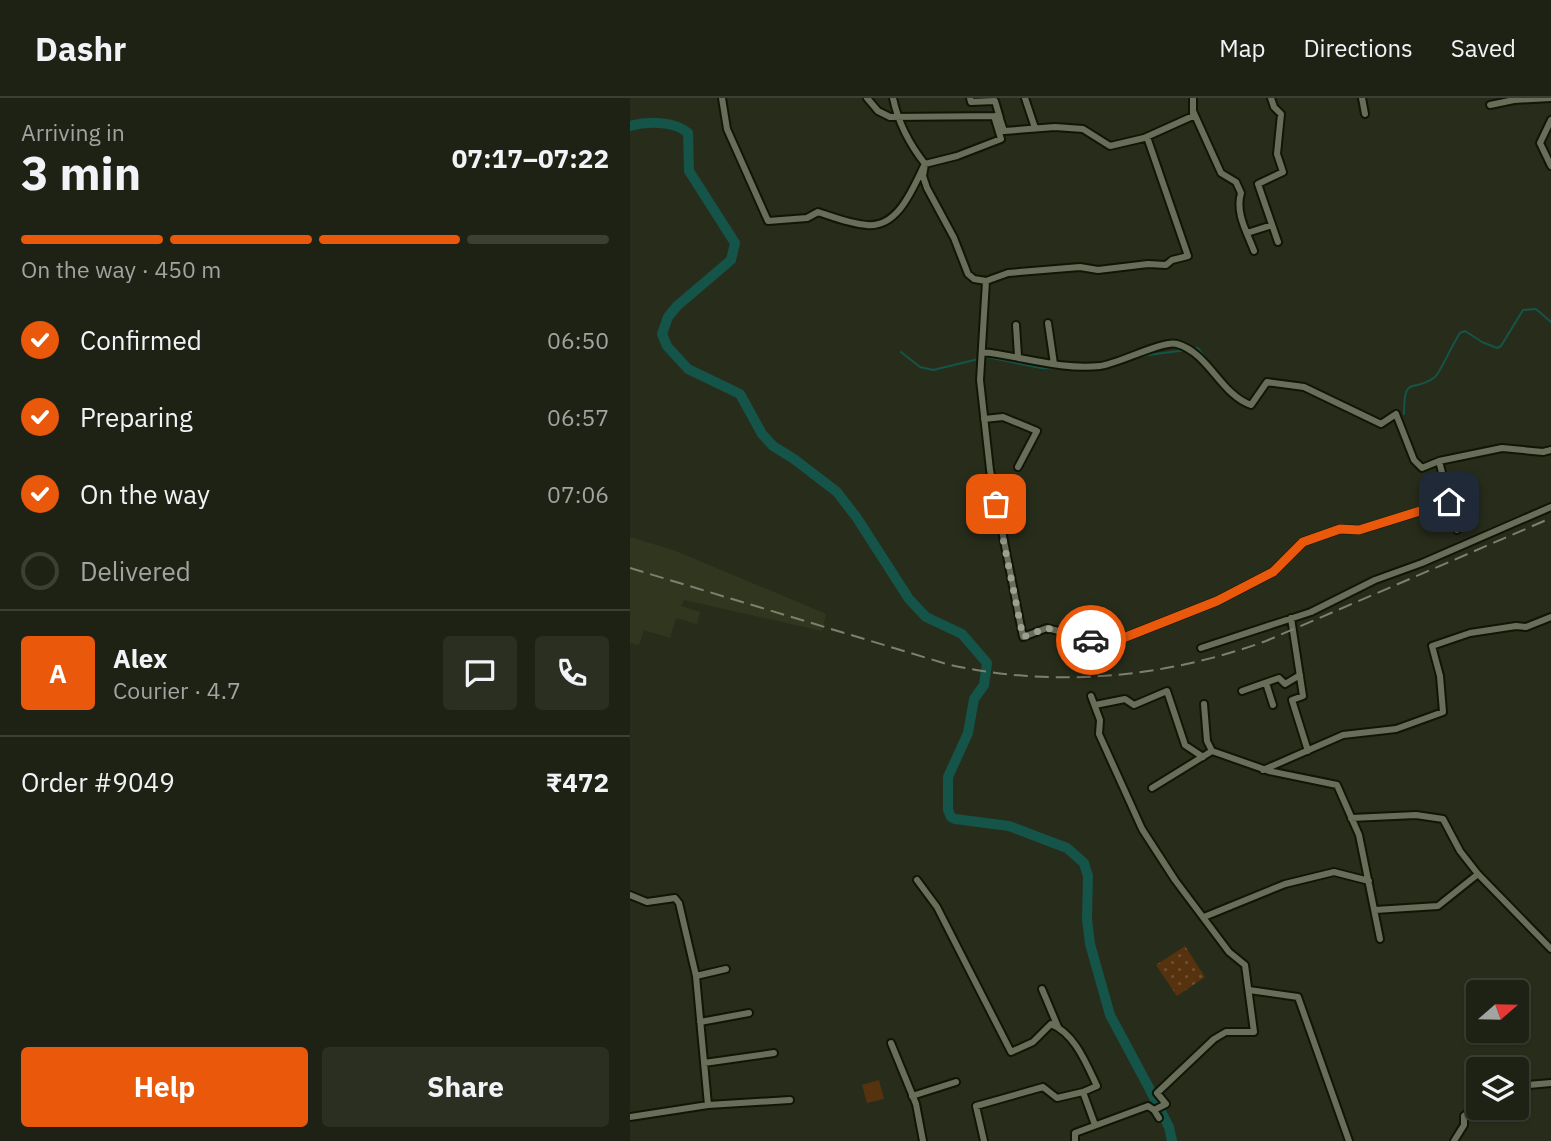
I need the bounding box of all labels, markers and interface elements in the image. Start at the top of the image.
text: Dashr [35,27,126,70]
text: Map [1219,32,1265,64]
text: Directions [1303,32,1413,64]
text: Saved [1451,32,1516,64]
text: Arriving in [21,117,125,147]
text: 07:17–07:22 [452,141,609,175]
text: 3 min [21,143,141,203]
text: On the way · 450 m [21,254,221,284]
icon: check [21,321,59,359]
text: Confirmed [80,323,202,357]
text: 06:50 [547,325,609,355]
icon: check [21,398,59,436]
text: Preparing [80,400,193,434]
text: 06:57 [547,402,609,432]
pin [1419,472,1479,532]
pin [966,474,1026,534]
icon: check [21,475,59,513]
text: On the way [80,477,210,511]
text: 07:06 [547,479,609,509]
icon: home [1430,483,1468,521]
icon: bag [977,485,1015,523]
text: Delivered [80,554,191,588]
courier [1056,605,1126,675]
icon: car [1072,621,1110,659]
button: chat [443,636,517,710]
button: phone [535,636,609,710]
text: Alex [113,641,167,675]
text: A [49,656,67,690]
text: Courier · 4.7 [113,675,241,705]
text: Order #9049 [21,765,175,799]
text: ₹472 [546,765,609,799]
north arrow [1466,980,1530,1043]
map controls [1466,980,1529,1120]
button: Help [21,1047,308,1127]
button: Share [322,1047,609,1127]
button: layers [1466,1057,1529,1120]

